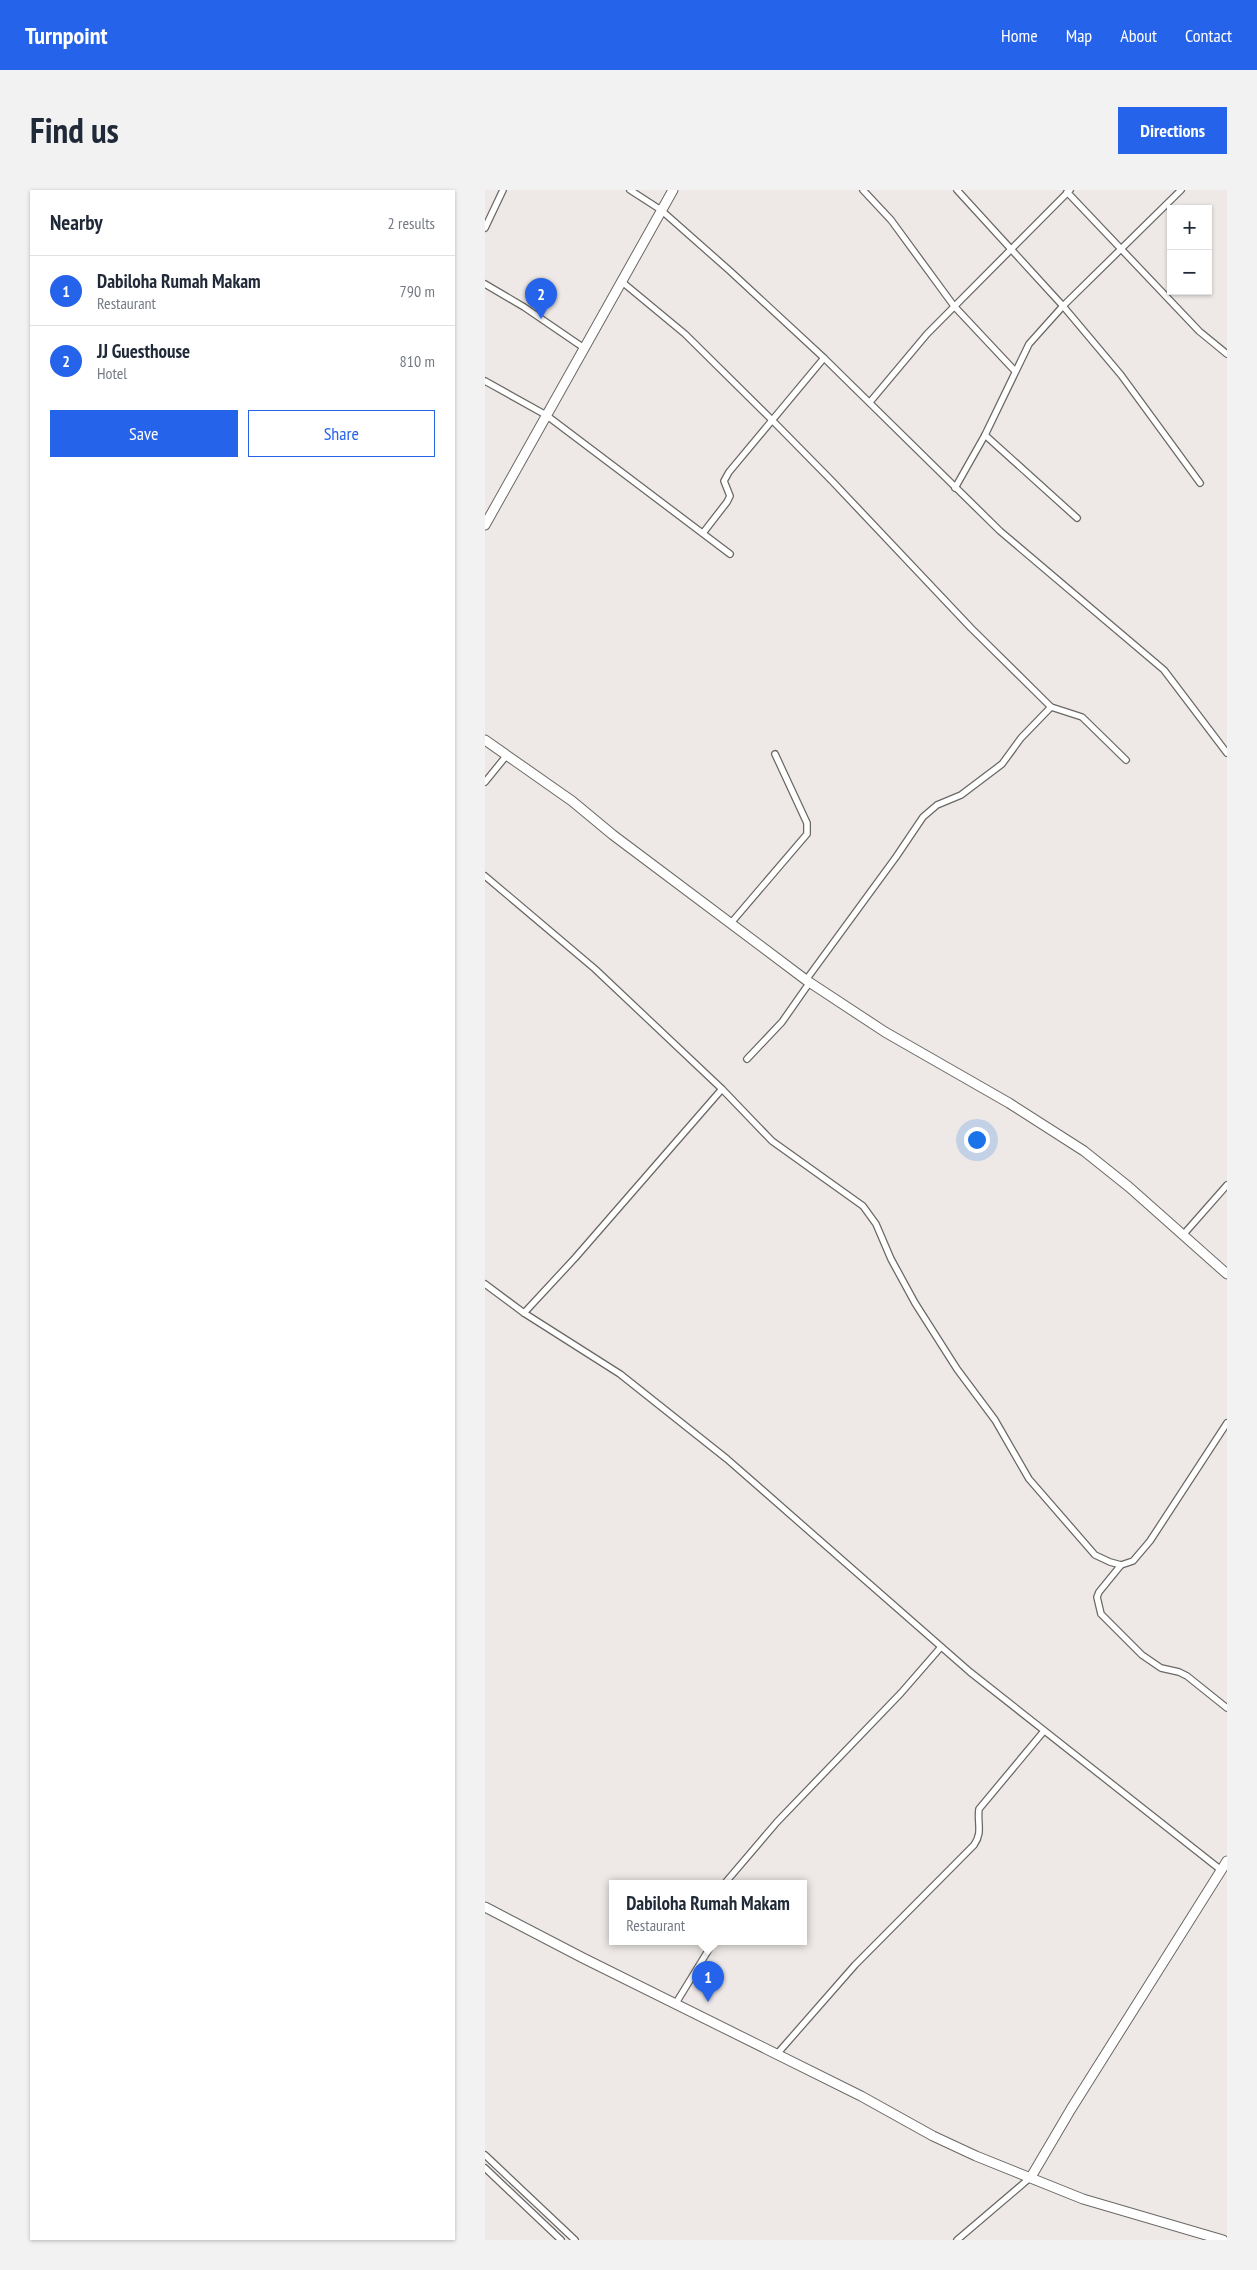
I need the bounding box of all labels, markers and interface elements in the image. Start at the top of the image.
text: Turnpoint [25,20,107,51]
text: Home [1001,24,1038,47]
text: Map [1066,24,1092,47]
text: About [1120,24,1157,47]
text: Contact [1185,24,1232,47]
text: Find us [30,107,119,153]
button: Directions [1118,107,1227,154]
map controls [1167,205,1212,295]
button: + [1167,205,1212,250]
text: Nearby [50,209,103,236]
text: 2 results [388,213,435,233]
button: − [1167,250,1212,295]
text: Dabiloha Rumah Makam [97,269,261,293]
pin: 2 [525,278,557,319]
text: 1 [62,281,70,301]
text: 790 m [400,281,435,301]
text: Restaurant [97,293,156,313]
text: JJ Guesthouse [97,339,190,363]
text: 2 [62,351,70,371]
text: 810 m [400,351,435,371]
text: Hotel [97,363,127,383]
button: Save [50,410,238,457]
button: Share [248,410,435,457]
your location [964,1127,990,1153]
popup [609,1880,807,1945]
text: Dabiloha Rumah Makam [626,1891,790,1915]
text: Restaurant [626,1915,685,1935]
pin: 1 [692,1961,724,2002]

